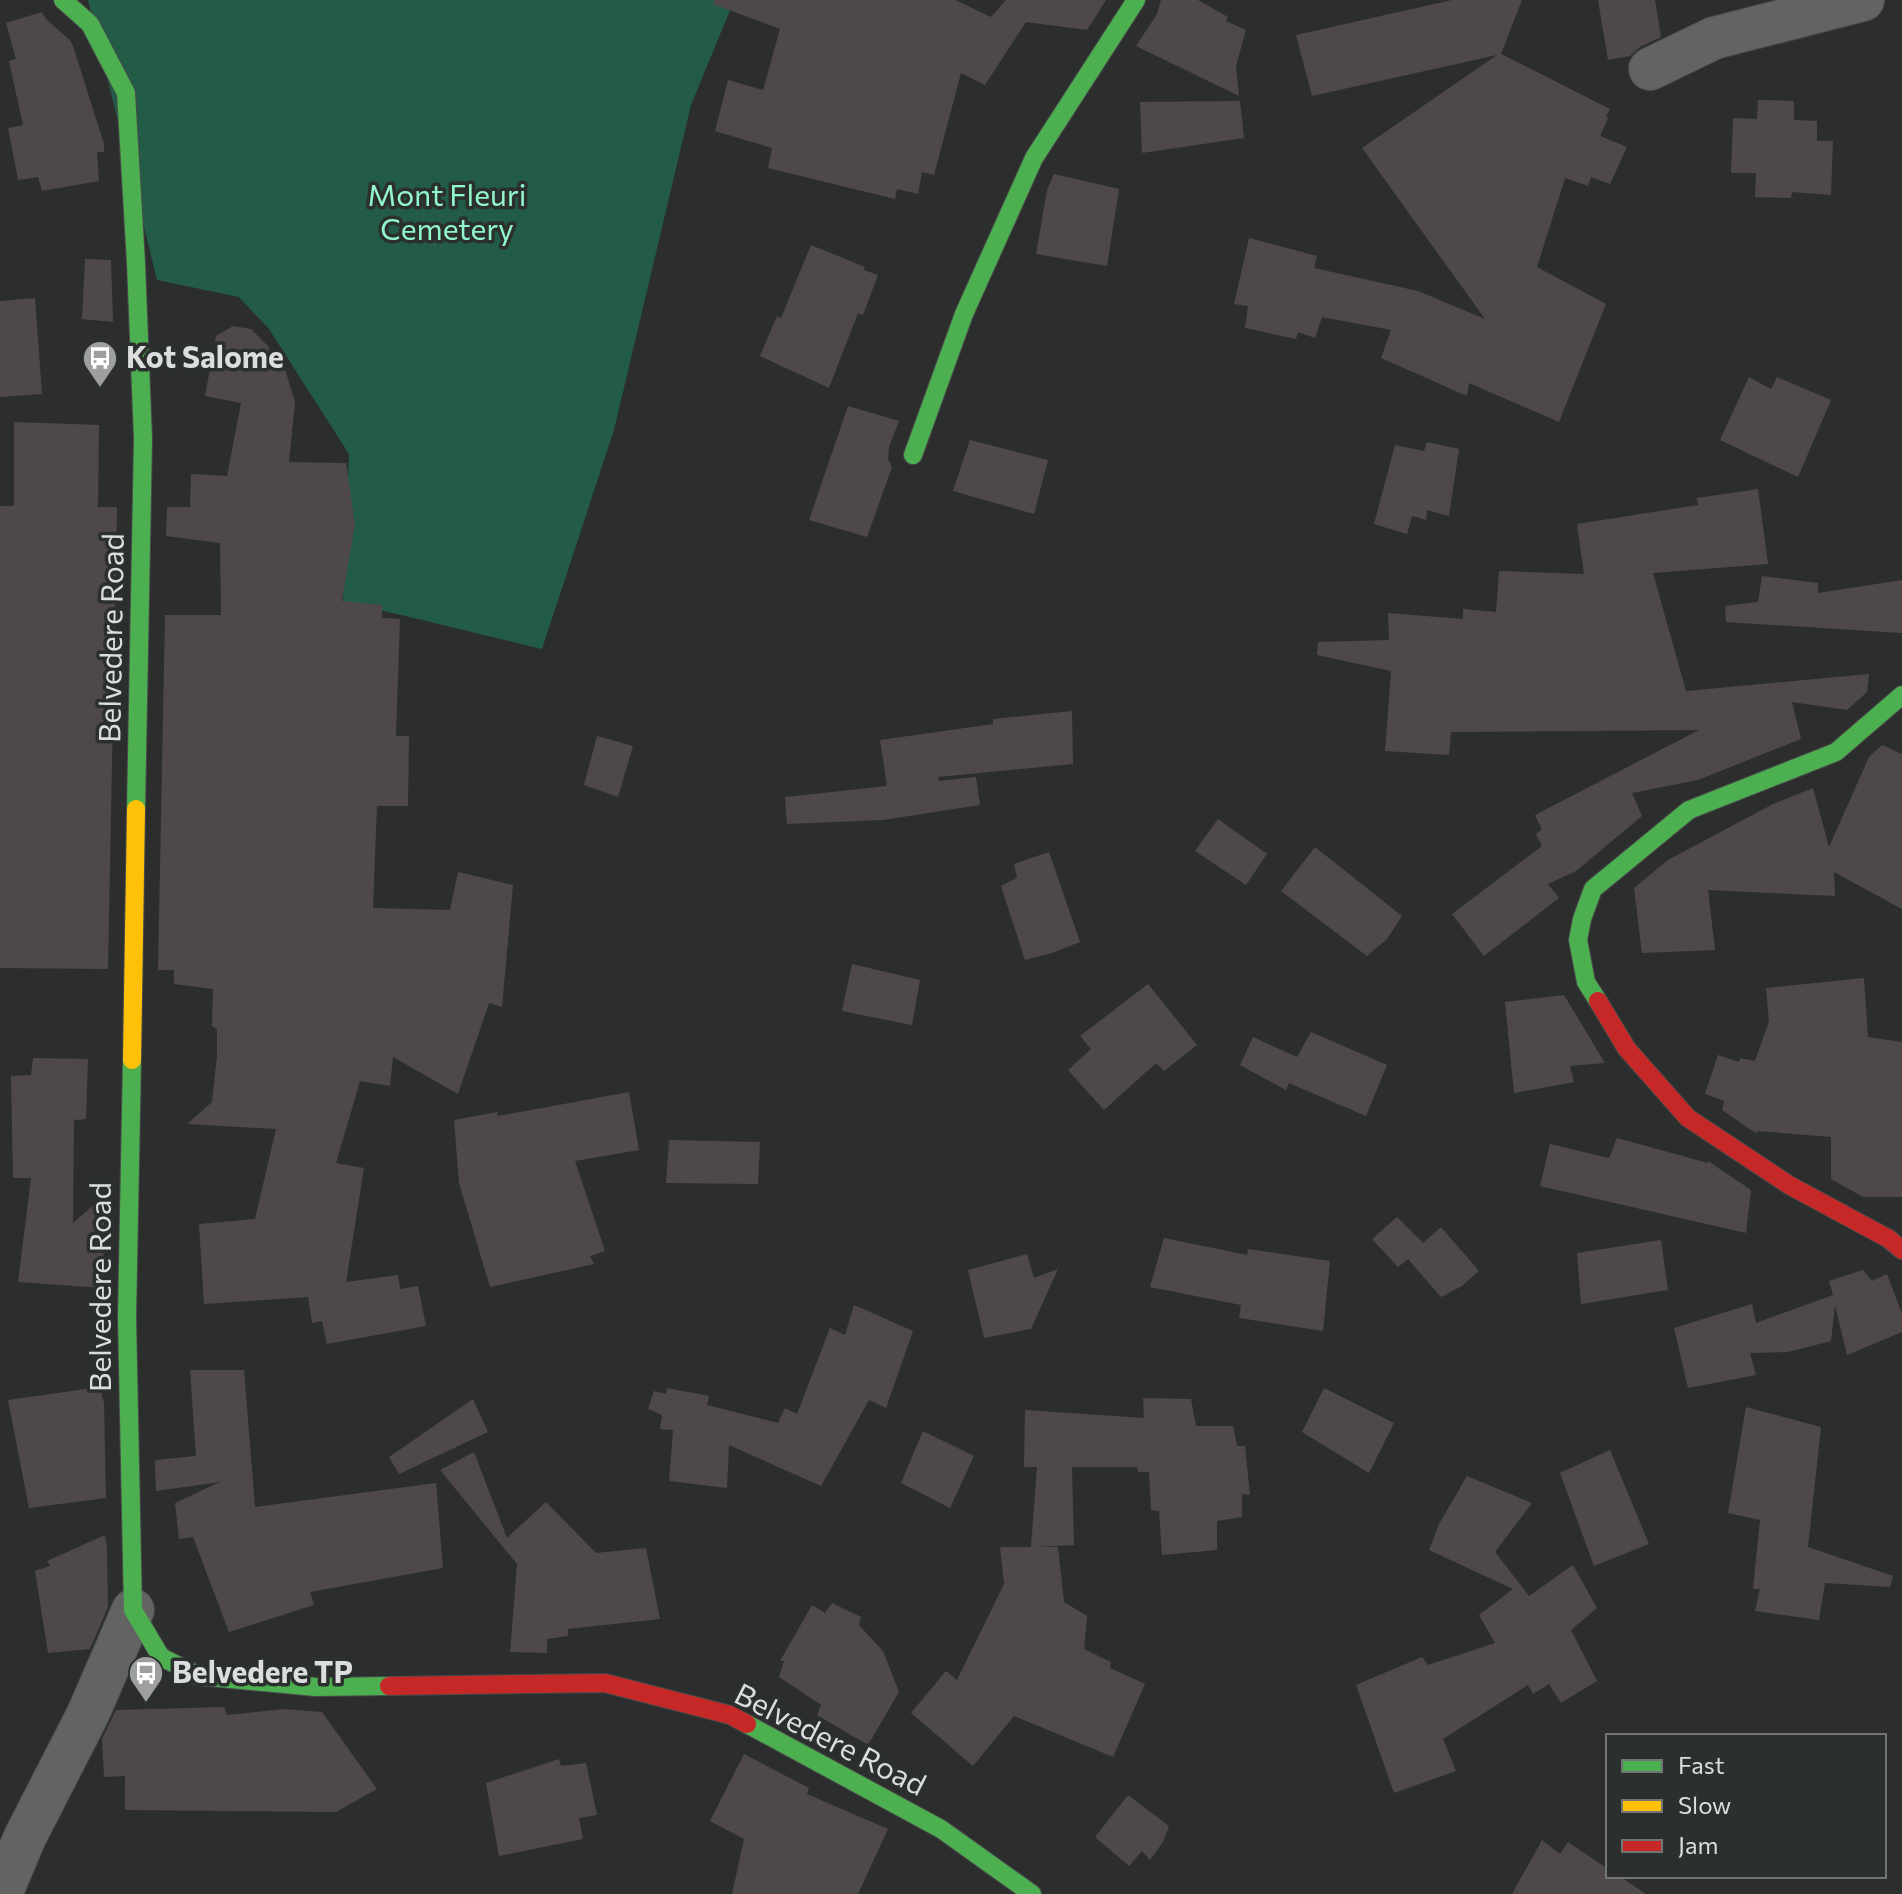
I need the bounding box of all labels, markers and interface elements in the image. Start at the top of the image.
park label: Mont Fleuri Cemetery [368,175,526,246]
place label: Kot Salome [126,337,284,374]
bus stop icon: Kot Salome [81,339,119,389]
street label: Belvedere Road [89,533,130,743]
street label: Belvedere Road [80,1182,117,1392]
place label: Belvedere TP [172,1652,353,1689]
bus stop icon: Belvedere TP [127,1654,165,1704]
street label: Belvedere Road [729,1674,933,1802]
legend [1606,1734,1886,1878]
text: Fast [1678,1750,1725,1779]
text: Slow [1678,1790,1731,1819]
text: Jam [1678,1830,1718,1859]

